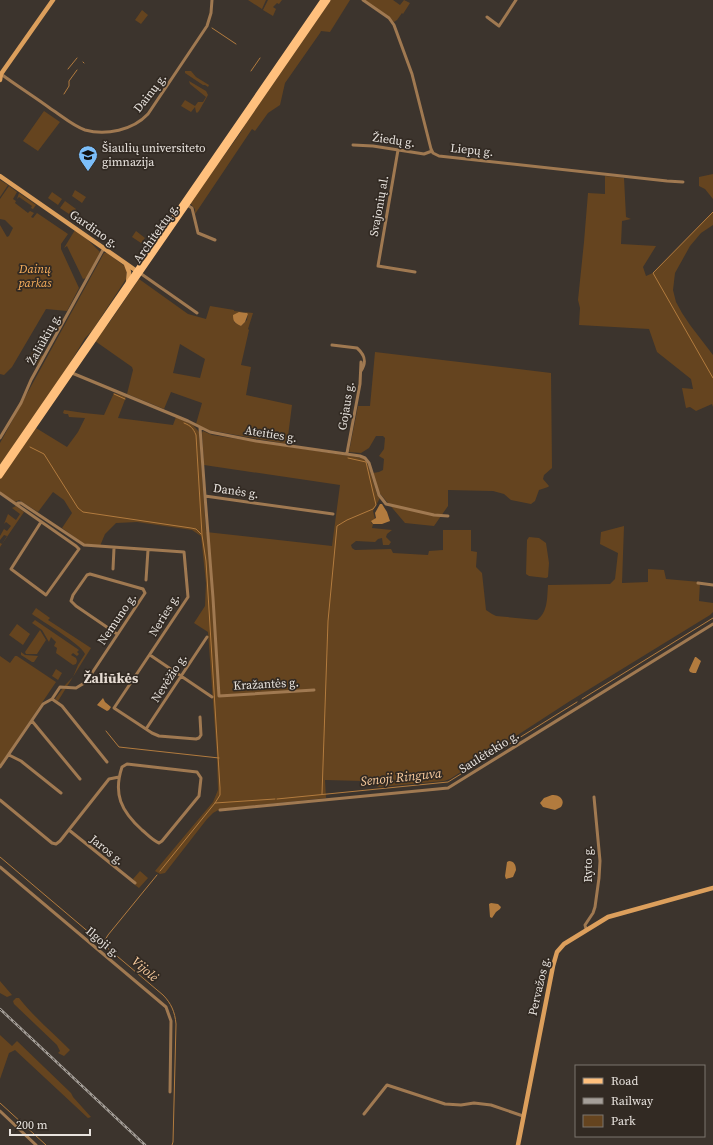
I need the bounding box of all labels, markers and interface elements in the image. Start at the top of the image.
street label: Dainų g. [130,70,170,116]
street label: Žiedų g. [372,129,416,151]
place label: Šiaulių universiteto gimnazija [102,140,206,170]
street label: Liepų g. [450,140,494,160]
school or university icon: Šiaulių universiteto gimnazija [77,144,99,172]
street label: Svajonių al. [366,174,392,238]
street label: Architektų g. [130,200,182,266]
street label: Gardino g. [66,206,122,252]
park label: Dainų parkas [17,261,52,291]
street label: Žaliūkių g. [23,310,65,368]
street label: Gojaus g. [334,381,358,431]
street label: Ateities g. [244,422,298,446]
street label: Danės g. [212,480,260,502]
street label: Nemuno g. [94,590,140,648]
street label: Neries g. [145,591,183,639]
street label: Nevėžio g. [147,651,191,705]
district label: Žaliūkės [84,668,139,688]
street label: Kražantės g. [233,674,299,694]
street label: Saulėtekio g. [456,727,522,777]
water label: Senoji Ringuva [360,764,443,790]
street label: Jaros g. [86,831,127,869]
street label: Ryto g. [580,846,596,882]
street label: Ilgoji g. [82,923,124,961]
water label: Vijolė [128,953,162,986]
street label: Pervažos g. [524,955,554,1017]
legend [575,1065,705,1137]
text: Road [611,1073,638,1089]
text: Railway [611,1093,654,1109]
scale bar [10,1111,90,1137]
text: Park [611,1113,636,1129]
text: 200 m [16,1117,48,1133]

